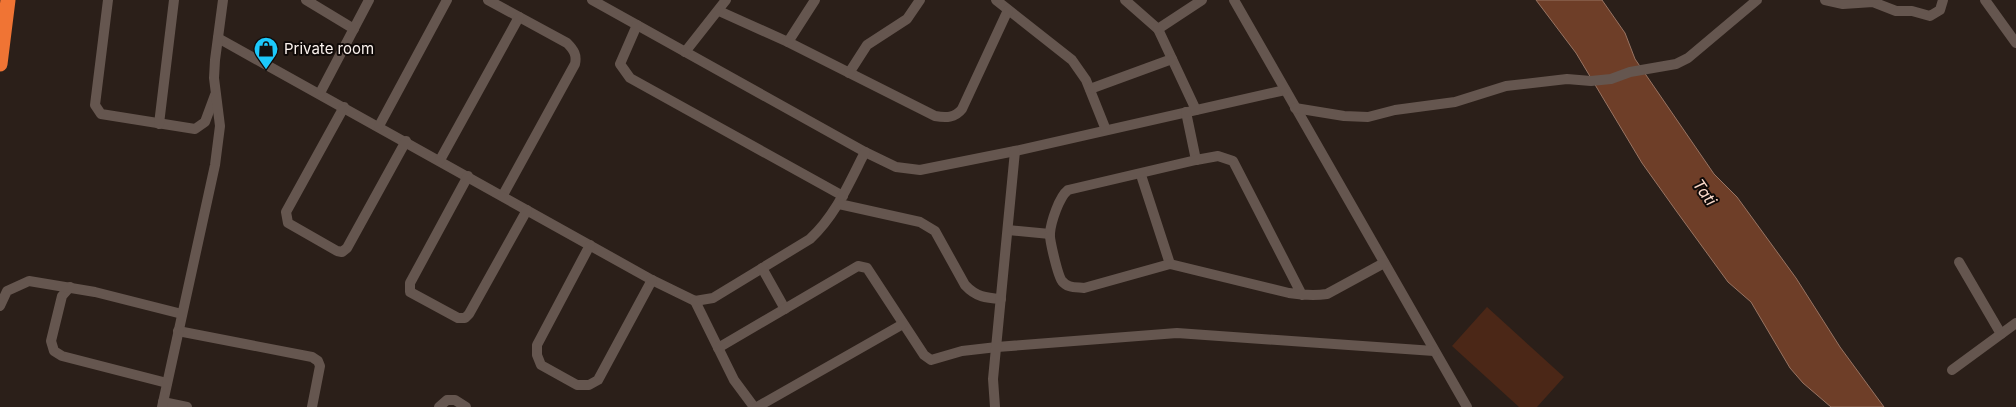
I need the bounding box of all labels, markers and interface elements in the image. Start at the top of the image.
shop icon: Private room [253,36,279,70]
place label: Private room [284,39,374,58]
water label: Tati [1689,175,1722,210]

